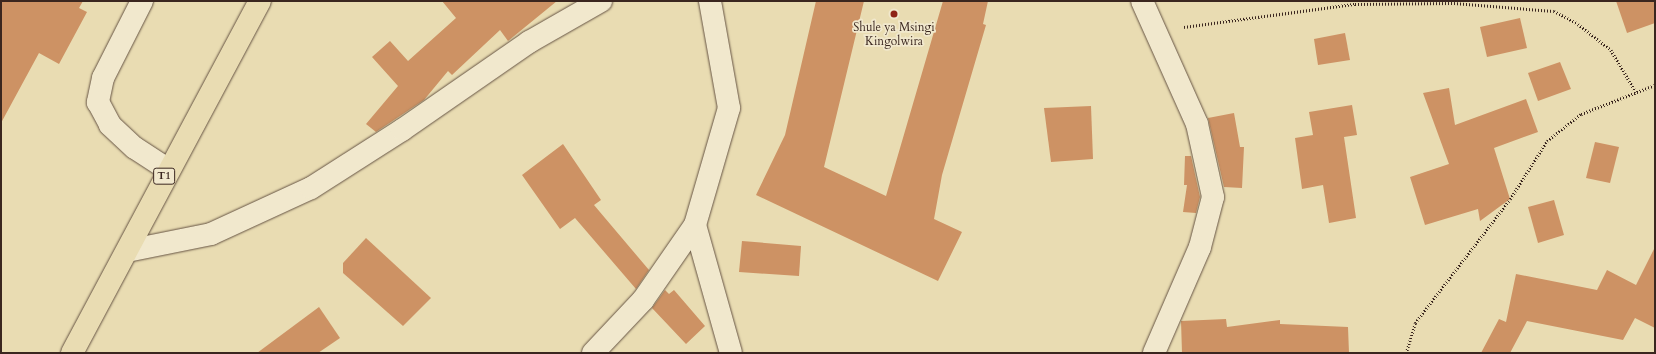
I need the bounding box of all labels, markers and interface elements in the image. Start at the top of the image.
marker: Shule ya Msingi Kingolwira [889,9,899,19]
place label: Shule ya Msingi Kingolwira [853,21,935,49]
road number: T1 [153,167,175,185]

